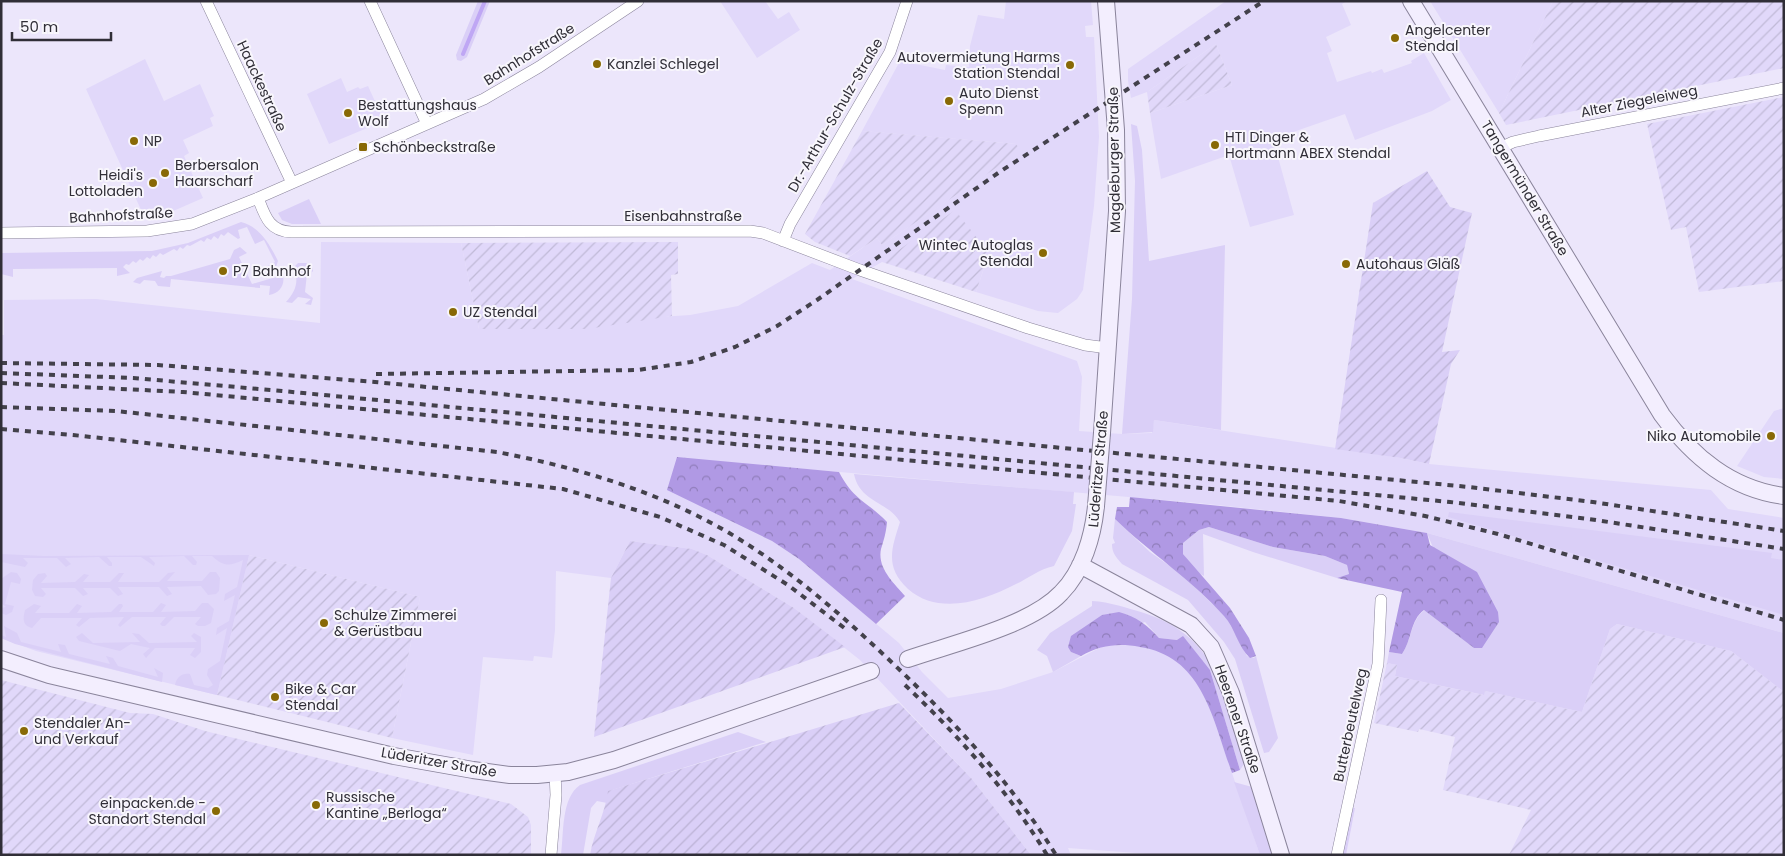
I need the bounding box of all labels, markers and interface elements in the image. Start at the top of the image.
scale bar [12,10,111,42]
text: 50 m [20,16,58,37]
street label: Bahnhofstraße [480,18,579,90]
place label: Angelcenter Stendal [1405,20,1490,56]
marker: Angelcenter Stendal [1389,32,1401,44]
street label: Dr.-Arthur-Schulz-Straße [783,34,888,196]
street label: Haackestraße [232,37,292,135]
place label: Autovermietung Harms Station Stendal [897,47,1060,83]
place label: Kanzlei Schlegel [607,54,719,74]
marker: Kanzlei Schlegel [591,58,603,70]
marker: Autovermietung Harms Station Stendal [1064,59,1076,71]
street label: Alter Ziegeleiweg [1579,80,1699,122]
place label: Auto Dienst Spenn [959,83,1039,119]
street label: Magdeburger Straße [1103,86,1125,233]
place label: Bestattungshaus Wolf [358,95,477,131]
marker: Auto Dienst Spenn [943,95,955,107]
marker: Bestattungshaus Wolf [342,107,354,119]
street label: Tangermünder Straße [1477,116,1574,260]
place label: HTI Dinger & Hortmann ABEX Stendal [1225,127,1390,163]
place label: NP [144,131,162,151]
marker: NP [128,135,140,147]
place label: Schönbeckstraße [373,137,496,157]
marker: HTI Dinger & Hortmann ABEX Stendal [1209,139,1221,151]
marker: Schönbeckstraße [357,141,369,153]
place label: Berbersalon Haarscharf [175,155,259,191]
place label: Heidi's Lottoladen [69,165,143,201]
marker: Berbersalon Haarscharf [159,167,171,179]
marker: Heidi's Lottoladen [147,177,159,189]
street label: Bahnhofstraße [69,202,174,228]
street label: Eisenbahnstraße [624,206,742,226]
place label: Wintec Autoglas Stendal [919,235,1033,271]
marker: Wintec Autoglas Stendal [1037,247,1049,259]
place label: Autohaus Gläß [1356,254,1460,274]
marker: Autohaus Gläß [1340,258,1352,270]
place label: P7 Bahnhof [233,261,311,281]
marker: P7 Bahnhof [217,265,229,277]
place label: UZ Stendal [463,302,537,322]
marker: UZ Stendal [447,306,459,318]
street label: Lüderitzer Straße [1083,409,1113,528]
place label: Niko Automobile [1647,426,1761,446]
marker: Niko Automobile [1765,430,1777,442]
place label: Schulze Zimmerei & Gerüstbau [334,605,457,641]
marker: Schulze Zimmerei & Gerüstbau [318,617,330,629]
street label: Heerener Straße [1210,662,1266,776]
street label: Butterbeutelweg [1328,666,1372,784]
place label: Bike & Car Stendal [285,679,356,715]
marker: Bike & Car Stendal [269,691,281,703]
place label: Stendaler An- und Verkauf [34,713,131,749]
marker: Stendaler An- und Verkauf [18,725,30,737]
street label: Lüderitzer Straße [380,742,499,782]
place label: Russische Kantine „Berloga“ [326,787,447,823]
place label: einpacken.de - Standort Stendal [88,793,206,829]
marker: Russische Kantine „Berloga“ [310,799,322,811]
marker: einpacken.de - Standort Stendal [210,805,222,817]

